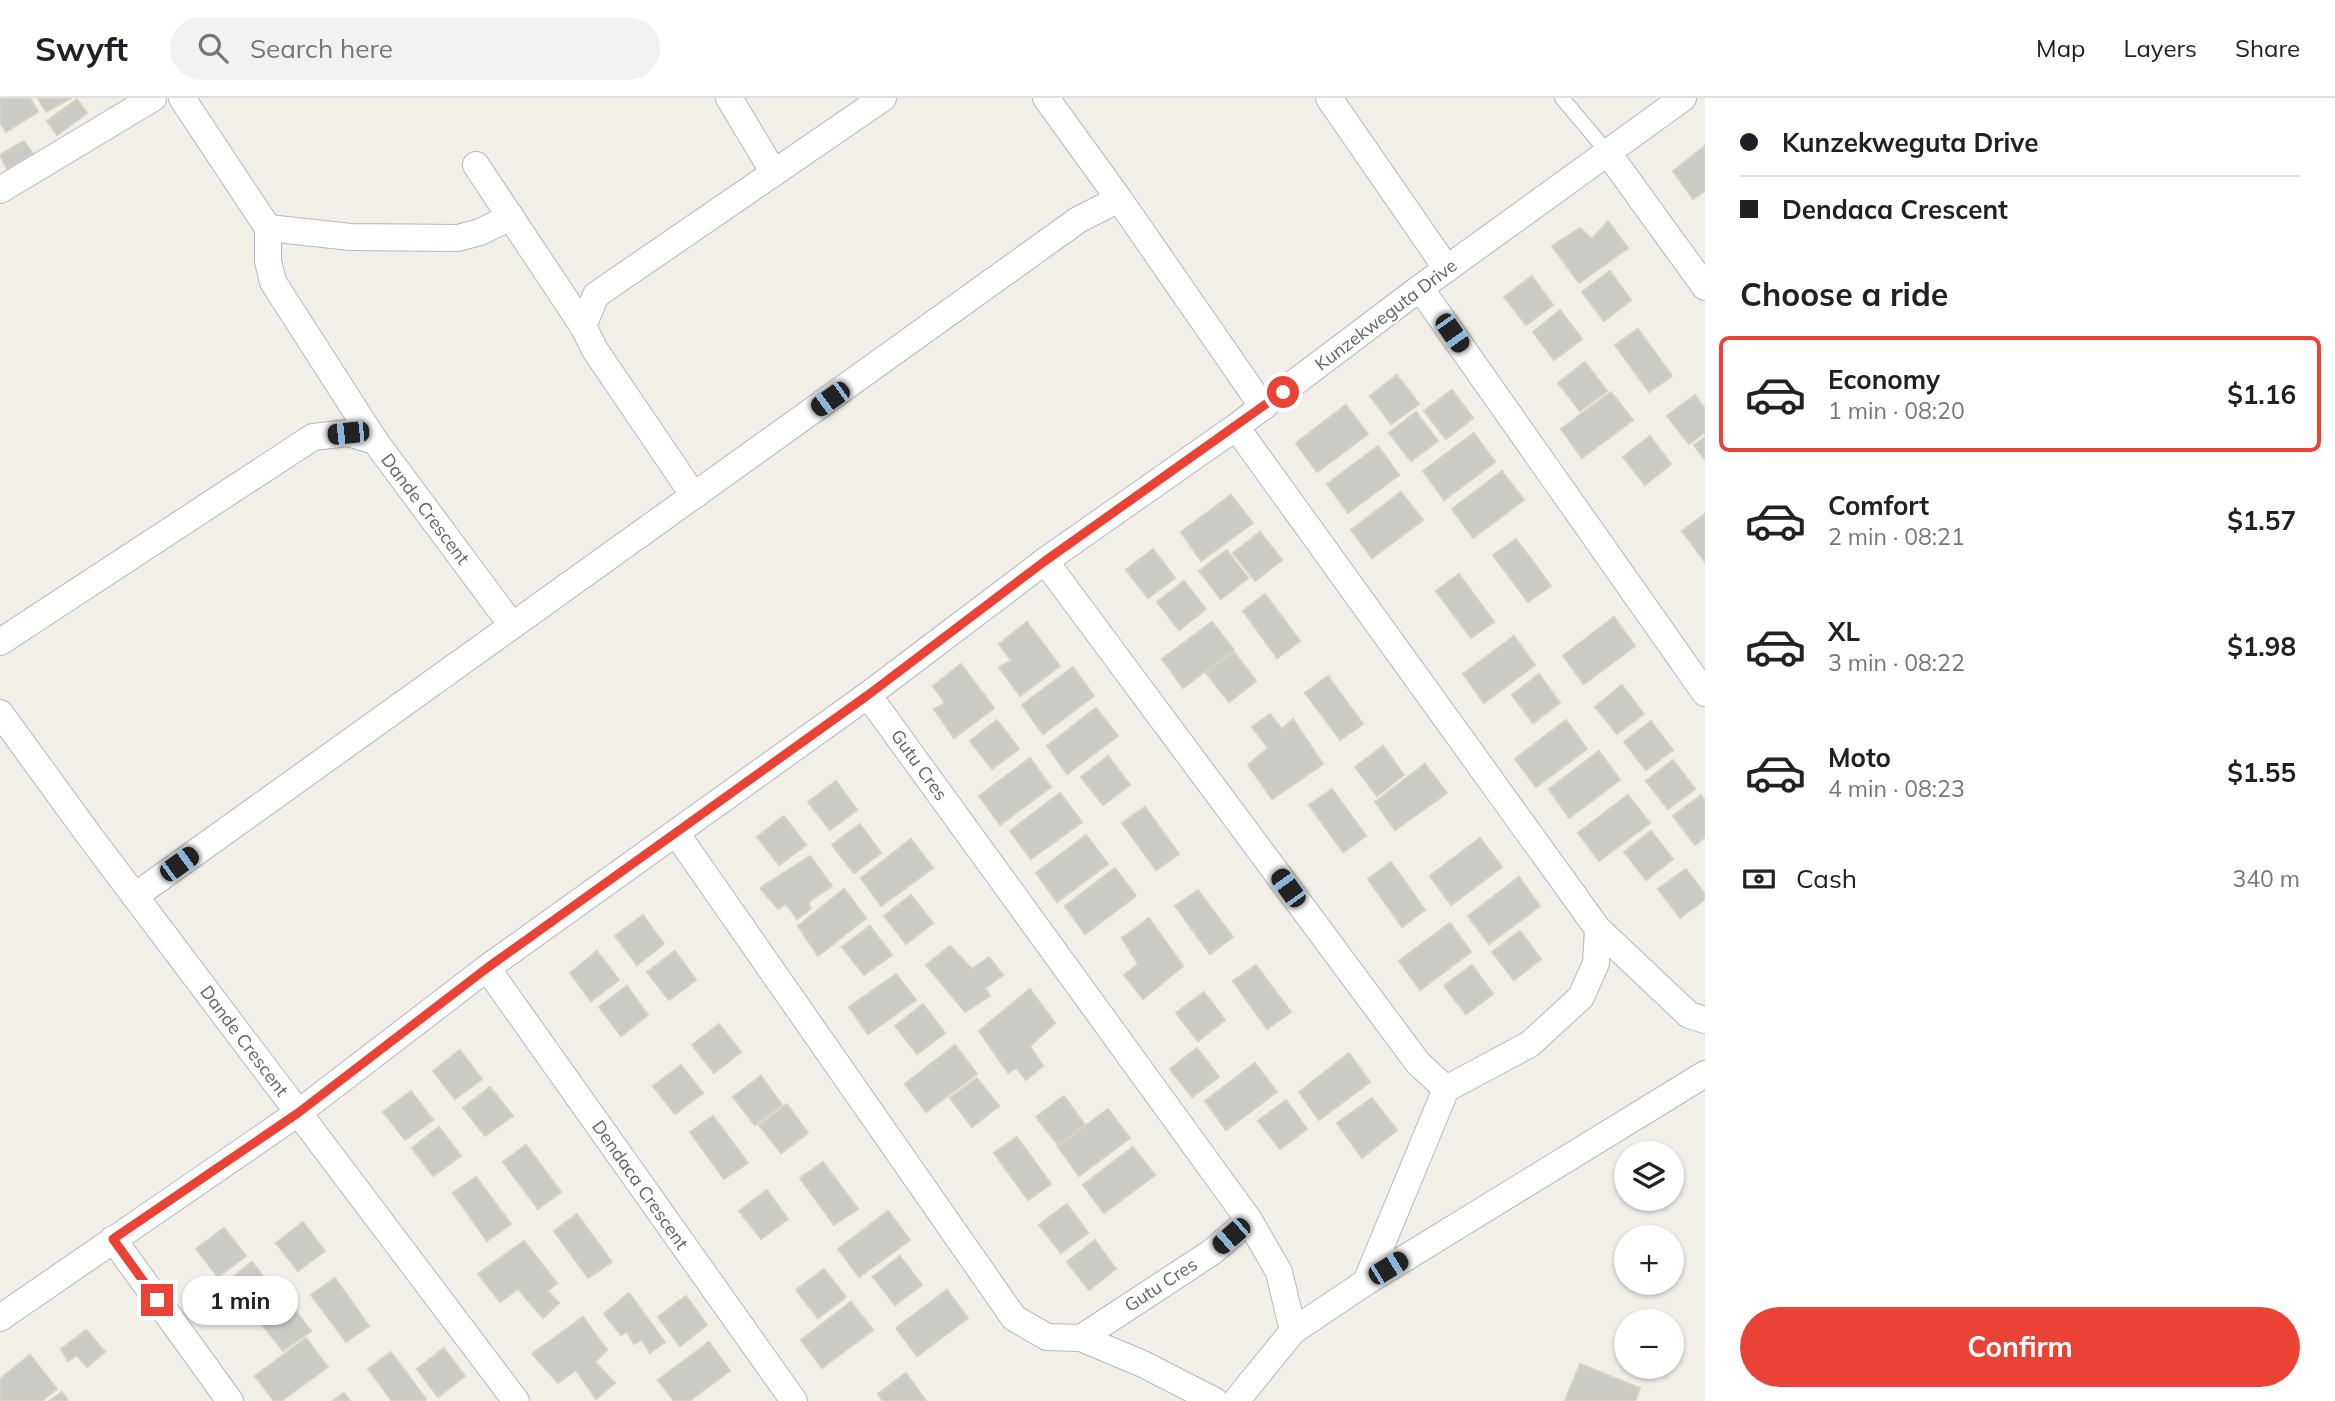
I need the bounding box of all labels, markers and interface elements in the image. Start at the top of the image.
search box [170,17,660,80]
text: Swyft [35,28,128,69]
icon: search [194,29,232,67]
text: Search here [250,32,393,65]
text: Map [2036,33,2085,63]
text: Layers [2123,33,2197,63]
text: Share [2235,33,2300,63]
text: Kunzekweguta Drive [1782,126,2038,159]
text: Dendaca Crescent [1782,193,2008,226]
street label: Kunzekweguta Drive [1310,254,1461,376]
text: Choose a ride [1740,274,1948,314]
car [1432,310,1473,356]
icon: car [1744,363,1807,426]
text: Economy [1828,363,1940,396]
route start [1267,376,1299,408]
car [807,378,854,420]
text: $1.16 [2227,378,2296,411]
text: 1 min · 08:20 [1828,396,1965,425]
car [327,420,370,446]
street label: Dande Crescent [376,449,475,569]
icon: car [1744,489,1807,552]
text: Comfort [1828,489,1929,522]
text: $1.57 [2227,504,2296,537]
text: 2 min · 08:21 [1828,522,1965,551]
icon: car [1744,615,1807,678]
text: XL [1828,615,1860,648]
text: $1.98 [2227,630,2296,663]
text: 3 min · 08:22 [1828,648,1965,677]
street label: Gutu Cres [886,725,953,805]
icon: car [1744,741,1807,804]
text: Moto [1828,741,1891,774]
text: $1.55 [2227,756,2296,789]
text: 4 min · 08:23 [1828,774,1965,803]
car [156,843,203,885]
icon: cash [1740,860,1778,898]
text: Cash [1796,862,1857,895]
text: 340 m [2232,864,2300,893]
car [1268,865,1309,911]
street label: Dande Crescent [195,981,294,1101]
street label: Dendaca Crescent [587,1116,694,1254]
map controls [1614,1141,1684,1379]
button: layers [1614,1141,1684,1211]
car [1209,1214,1254,1258]
button: + [1614,1225,1684,1295]
car [1365,1248,1412,1288]
street label: Gutu Cres [1120,1252,1202,1317]
callout: 1 min [182,1276,297,1324]
route end [141,1284,173,1316]
text: 1 min [210,1286,270,1315]
button: Confirm [1740,1307,2300,1387]
button: − [1614,1309,1684,1379]

